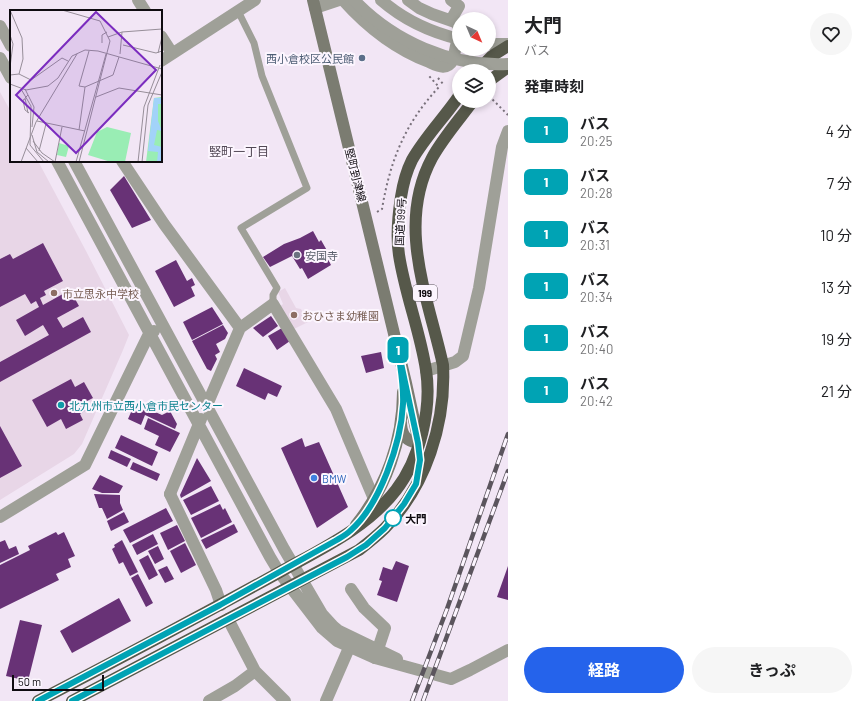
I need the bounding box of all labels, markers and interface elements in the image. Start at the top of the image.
inset map [10,10,162,162]
north arrow [452,12,496,56]
map controls [452,12,496,108]
text: 大門 [524,13,562,36]
button: heart [810,13,852,55]
text: バス [524,42,550,58]
place label: 西小倉校区公民館 [266,52,354,65]
marker: 西小倉校区公民館 [357,53,367,63]
button: layers [452,64,496,108]
text: 発車時刻 [524,77,584,95]
text: バス [580,114,610,132]
text: 1 [544,121,548,138]
text: 4 分 [826,122,852,140]
text: 20:25 [580,133,612,149]
district label: 竪町一丁目 [209,144,269,158]
street label: 堅町到津線 [343,147,369,203]
text: バス [580,166,610,184]
text: 1 [544,173,548,190]
text: 7 分 [827,174,852,192]
text: 20:28 [580,185,612,201]
street label: 国道199号 [392,198,408,246]
text: バス [580,218,610,236]
text: 1 [544,225,548,242]
text: 10 分 [820,226,852,244]
text: 20:31 [580,237,610,253]
place label: 安国寺 [305,249,338,262]
marker: 安国寺 [292,250,302,260]
text: バス [580,270,610,288]
text: 1 [544,277,548,294]
text: 13 分 [821,278,852,296]
road number: 199 [413,285,437,301]
place label: 市立思永中学校 [62,287,139,300]
marker: 市立思永中学校 [49,288,59,298]
text: 20:34 [580,289,613,305]
place label: おひさま幼稚園 [302,309,379,322]
marker: おひさま幼稚園 [289,310,299,320]
text: バス [580,322,610,340]
text: 1 [544,329,548,346]
text: 19 分 [821,330,852,348]
line badge: 1 [385,337,411,363]
text: 1 [396,341,400,358]
text: 20:40 [580,341,613,357]
text: バス [580,374,610,392]
text: 1 [544,381,548,398]
text: 21 分 [821,382,852,400]
text: 20:42 [580,393,613,409]
place label: 北九州市立西小倉市民センター [69,399,223,412]
marker: 北九州市立西小倉市民センター [56,400,66,410]
place label: BMW [322,472,347,485]
marker: BMW [309,473,319,483]
marker: 大門 [384,509,402,527]
place label: 大門 [405,512,427,525]
button: 経路 [524,647,684,693]
button: きっぷ [692,647,852,693]
scale bar [12,673,104,692]
text: 50 m [18,675,41,688]

